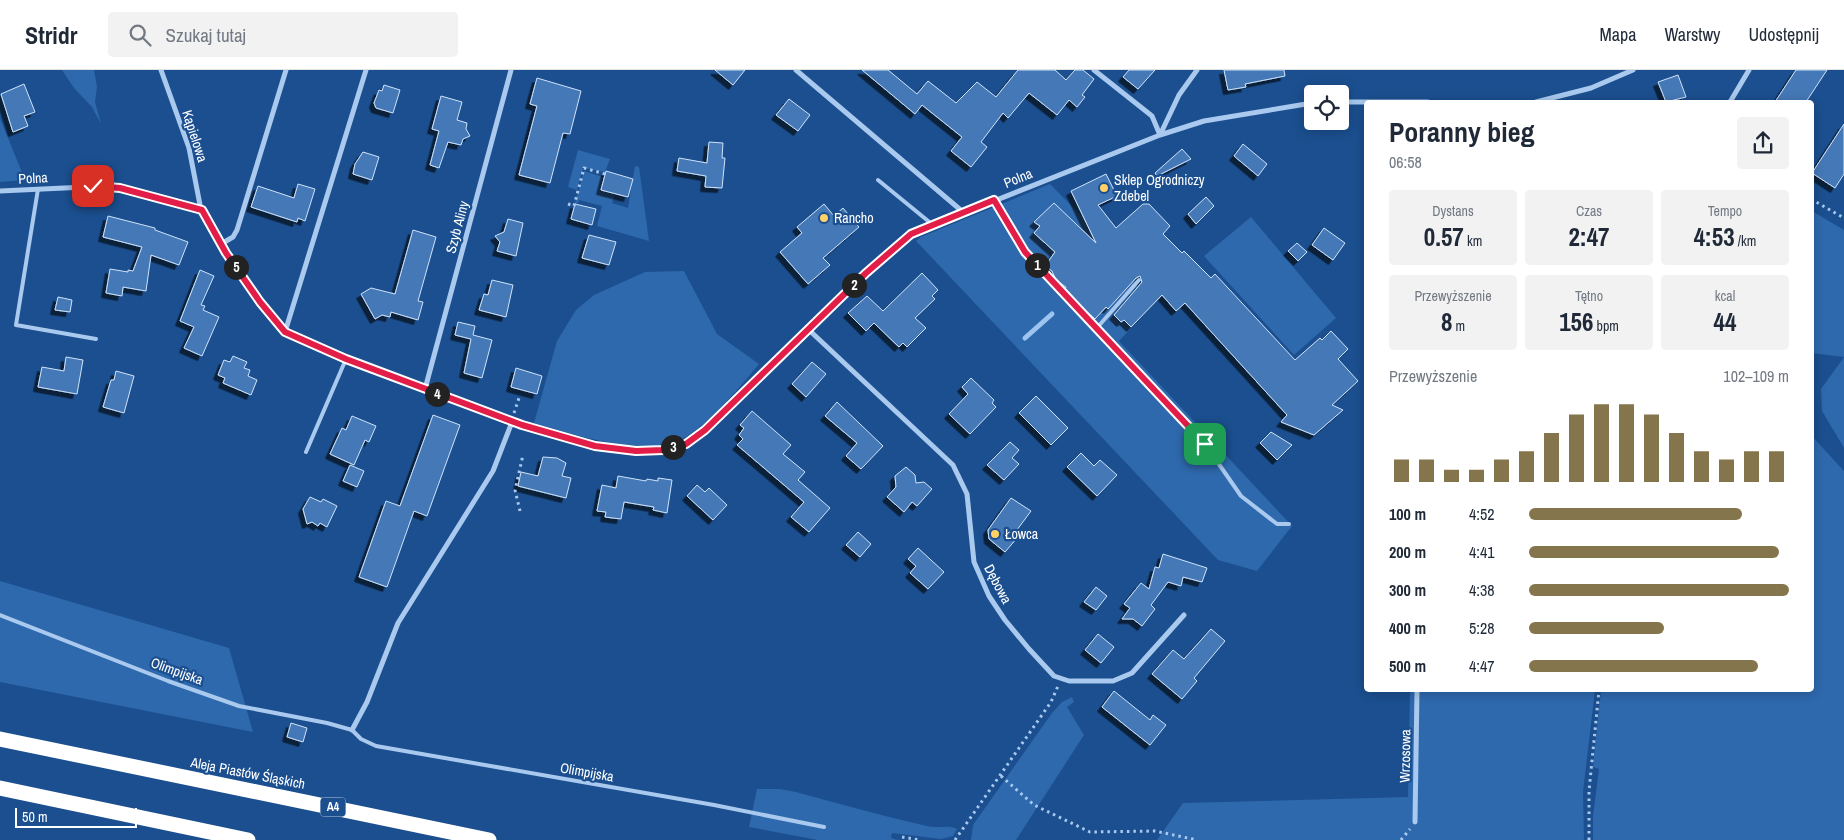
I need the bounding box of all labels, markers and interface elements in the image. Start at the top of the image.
search box [108,12,458,57]
text: Stridr [25,19,78,51]
icon: search [126,21,154,49]
text: Szukaj tutaj [166,22,246,48]
text: Mapa [1599,22,1636,47]
text: Warstwy [1664,22,1720,47]
text: Udostępnij [1748,22,1819,47]
map controls [1304,85,1349,130]
button: locate [1304,85,1349,130]
street label: Kąpielowa [178,108,212,165]
text: Poranny bieg [1389,113,1534,151]
button: share [1737,117,1789,169]
text: 06:58 [1389,151,1422,173]
street label: Polna [1001,164,1036,192]
pin [72,165,114,207]
street label: Polna [18,168,49,188]
place label: Sklep Ogrodniczy Zdebel [1114,171,1205,205]
icon: check [79,172,107,200]
marker: Sklep Ogrodniczy Zdebel [1098,182,1110,194]
street label: Szyb Aliny [441,199,473,255]
text: Dystans [1432,202,1474,220]
text: Czas [1576,202,1602,220]
text: Tempo [1708,202,1742,220]
place label: Rancho [834,209,874,227]
marker: Rancho [818,212,830,224]
text: 0.57 [1424,220,1464,254]
text: 2:47 [1568,220,1610,254]
text: 4:53 [1694,220,1735,254]
text: km [1464,232,1482,250]
text: /km [1735,232,1756,250]
pin: 1 [1024,252,1050,278]
pin: 5 [224,254,248,280]
text: 1 [1034,256,1041,274]
text: 5 [233,258,240,276]
pin: 2 [842,272,866,298]
text: 2 [851,276,858,294]
text: Przewyższenie [1414,287,1492,305]
text: Tętno [1575,287,1603,305]
text: kcal [1715,287,1735,305]
text: 8 [1441,305,1452,339]
text: 156 [1559,305,1593,339]
text: 44 [1714,305,1736,339]
text: m [1452,317,1465,335]
text: bpm [1593,317,1619,335]
text: Przewyższenie [1389,365,1477,387]
text: 102–109 m [1723,365,1789,387]
pin: 4 [424,382,450,406]
text: 4 [434,385,441,403]
pin [1184,423,1226,465]
icon: arrive [1191,430,1219,458]
pin: 3 [660,434,686,460]
text: 3 [670,438,677,456]
text: 100 m [1389,503,1426,525]
text: 4:52 [1469,503,1495,525]
place label: Łowca [1005,525,1039,543]
marker: Łowca [989,528,1001,540]
text: 200 m [1389,541,1426,563]
text: 4:41 [1469,541,1495,563]
street label: Dębowa [980,561,1016,607]
text: 300 m [1389,579,1426,601]
text: 4:38 [1469,579,1495,601]
text: 400 m [1389,617,1426,639]
text: 5:28 [1469,617,1495,639]
street label: Olimpijska [148,653,206,689]
text: 500 m [1389,655,1426,677]
text: 4:47 [1469,655,1495,677]
street label: Wrzosowa [1396,729,1414,783]
street label: Aleja Piastów Śląskich [188,753,307,793]
street label: Olimpijska [559,758,616,786]
road number: A4 [320,798,346,816]
scale bar [15,805,138,828]
text: 50 m [22,808,48,826]

